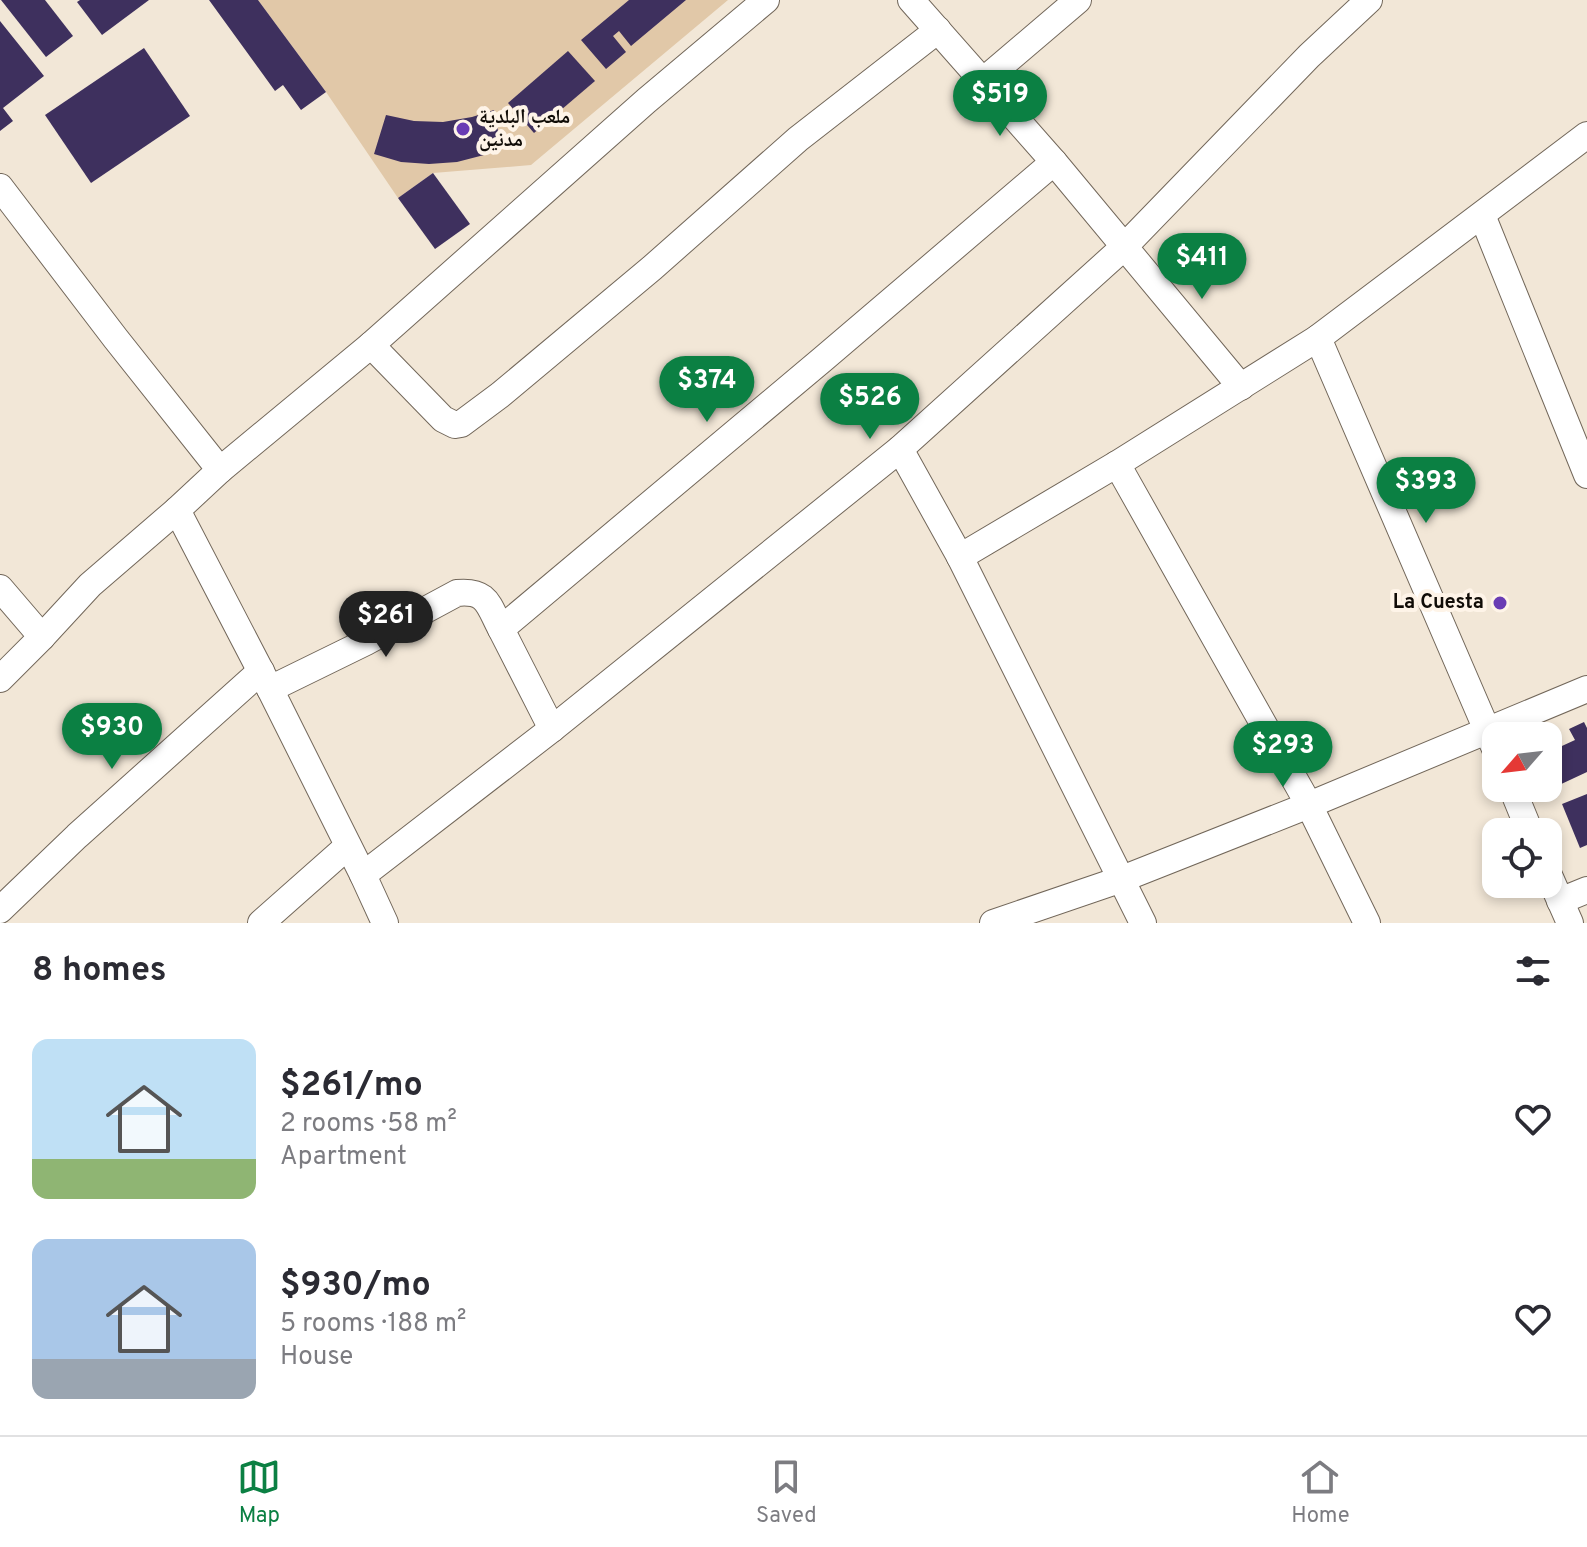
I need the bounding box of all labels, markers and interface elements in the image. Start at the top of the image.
pin: $519 [953,70,1047,138]
text: $519 [971,79,1029,112]
place label: ملعب البلدية مدنين [479,105,570,154]
marker: ملعب البلدية مدنين [454,120,472,138]
pin: $411 [1155,233,1249,301]
text: $411 [1175,242,1229,275]
pin: $374 [660,356,754,424]
text: $374 [677,365,737,398]
pin: $526 [823,373,917,441]
text: $526 [838,382,902,415]
pin: $393 [1379,457,1473,525]
text: $393 [1395,466,1457,499]
place label: La Cuesta [1393,590,1484,616]
pin: $261 [339,591,433,659]
marker: La Cuesta [1491,594,1509,612]
text: $261 [357,600,415,633]
pin: $930 [65,703,159,771]
text: $930 [80,712,144,745]
pin: $293 [1236,721,1330,789]
north arrow [1482,722,1562,802]
map controls [1482,722,1562,898]
text: $293 [1251,730,1315,763]
button: locate [1482,818,1562,898]
icon: filters [1511,949,1555,993]
text: 8 homes [32,950,166,993]
text: $261/mo [280,1065,423,1108]
icon: home [96,1071,192,1167]
icon: heart [1511,1097,1555,1141]
text: 2 rooms · 58 m² [280,1108,457,1141]
text: Apartment [280,1141,407,1174]
text: $930/mo [280,1265,431,1308]
icon: home [96,1271,192,1367]
icon: heart [1511,1297,1555,1341]
text: 5 rooms · 188 m² [280,1308,466,1341]
text: House [280,1341,353,1374]
tab: Map [237,1455,281,1530]
tab: Saved [756,1455,817,1530]
tab: Home [1291,1455,1350,1530]

